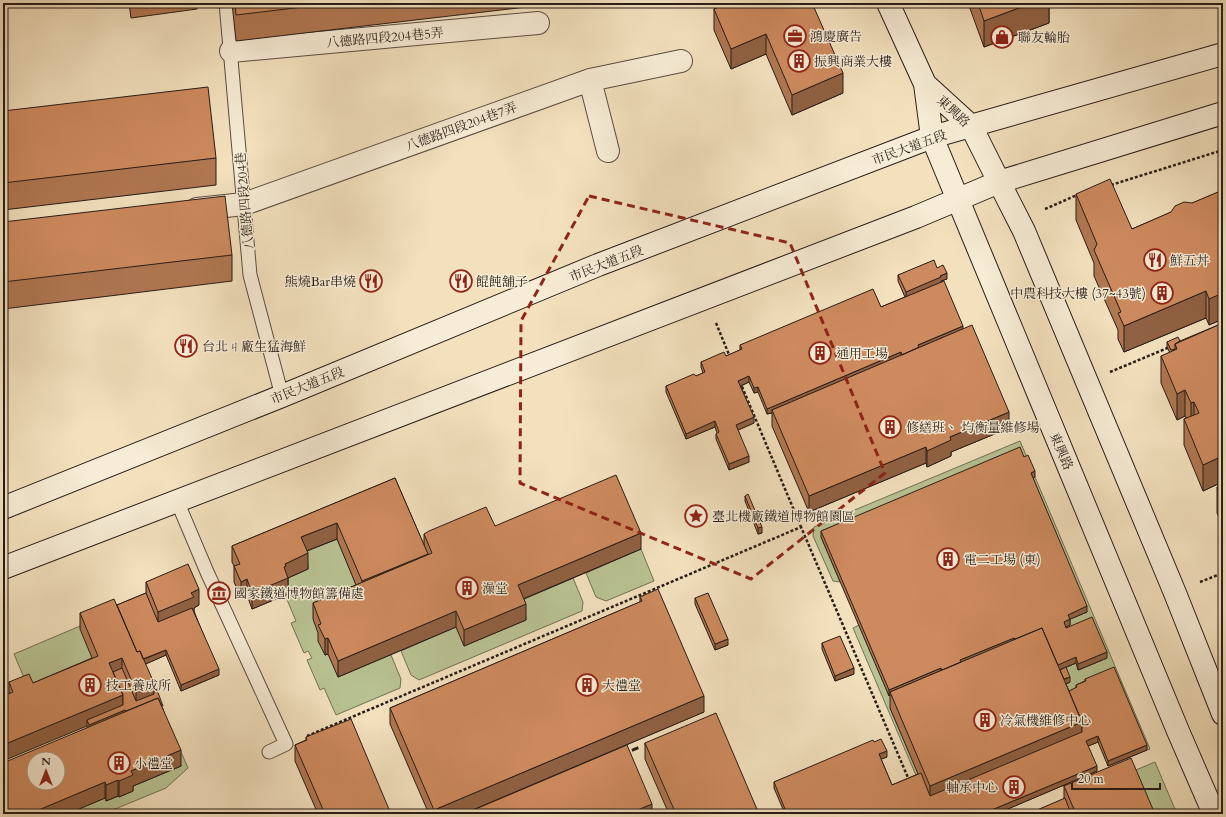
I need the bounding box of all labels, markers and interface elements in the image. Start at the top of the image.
office icon: 鴻慶廣告 [782,23,808,49]
street label: 八德路四段204巷5弄 [326,24,444,52]
shop icon: 聯友輪胎 [989,24,1015,50]
place label: 鴻慶廣告 [810,28,862,46]
place label: 聯友輪胎 [1018,29,1070,47]
building icon: 振興商業大樓 [786,48,812,74]
place label: 振興商業大樓 [814,53,892,71]
street label: 東興路 [933,92,974,132]
street label: 八德路四段204巷7弄 [403,98,520,156]
street label: 市民大道五段 [870,126,949,170]
street label: 八德路四段204巷 [232,151,258,251]
street label: 市民大道五段 [567,242,646,286]
restaurant icon: 鮮五丼 [1142,247,1168,273]
place label: 鮮五丼 [1170,252,1210,270]
restaurant icon: 熊燒Bar串燒 [358,268,384,294]
restaurant icon: 餛飩舖子 [448,268,474,294]
place label: 熊燒Bar串燒 [285,273,356,291]
place label: 餛飩舖子 [476,273,528,291]
building icon: 中農科技大樓 (37~43號) [1149,280,1175,306]
place label: 中農科技大樓 (37~43號) [1010,285,1146,303]
restaurant icon: 台北ㄐ廠生猛海鮮 [173,333,199,359]
place label: 台北ㄐ廠生猛海鮮 [202,338,306,356]
building icon: 通用工場 [807,340,833,366]
place label: 通用工場 [836,345,888,363]
street label: 市民大道五段 [268,363,347,409]
building icon: 修繕班、 均衡量維修場 [877,414,903,440]
place label: 修繕班、 均衡量維修場 [906,419,1040,437]
street label: 東興路 [1045,430,1077,473]
place icon: 臺北機廠鐵道博物館園區 [683,503,709,529]
place label: 臺北機廠鐵道博物館園區 [712,508,855,526]
building icon: 電二工場 (東) [935,546,961,572]
place label: 電二工場 (東) [964,551,1041,569]
building icon: 澡堂 [454,575,480,601]
museum icon: 國家鐵道博物館籌備處 [206,580,232,606]
place label: 澡堂 [482,580,508,598]
place label: 國家鐵道博物館籌備處 [234,585,364,603]
building icon: 技工養成所 [77,672,103,698]
building icon: 大禮堂 [574,672,600,698]
place label: 技工養成所 [106,677,171,695]
place label: 大禮堂 [602,677,641,695]
building icon: 冷氣機維修中心 [972,707,998,733]
place label: 冷氣機維修中心 [1000,712,1091,730]
building icon: 小禮堂 [106,750,132,776]
north arrow [26,751,66,791]
text: N [41,754,51,769]
place label: 小禮堂 [134,755,173,773]
scale bar [1072,765,1160,791]
text: 20 m [1078,771,1105,787]
building icon: 軸承中心 [1001,774,1027,800]
place label: 軸承中心 [946,779,998,797]

